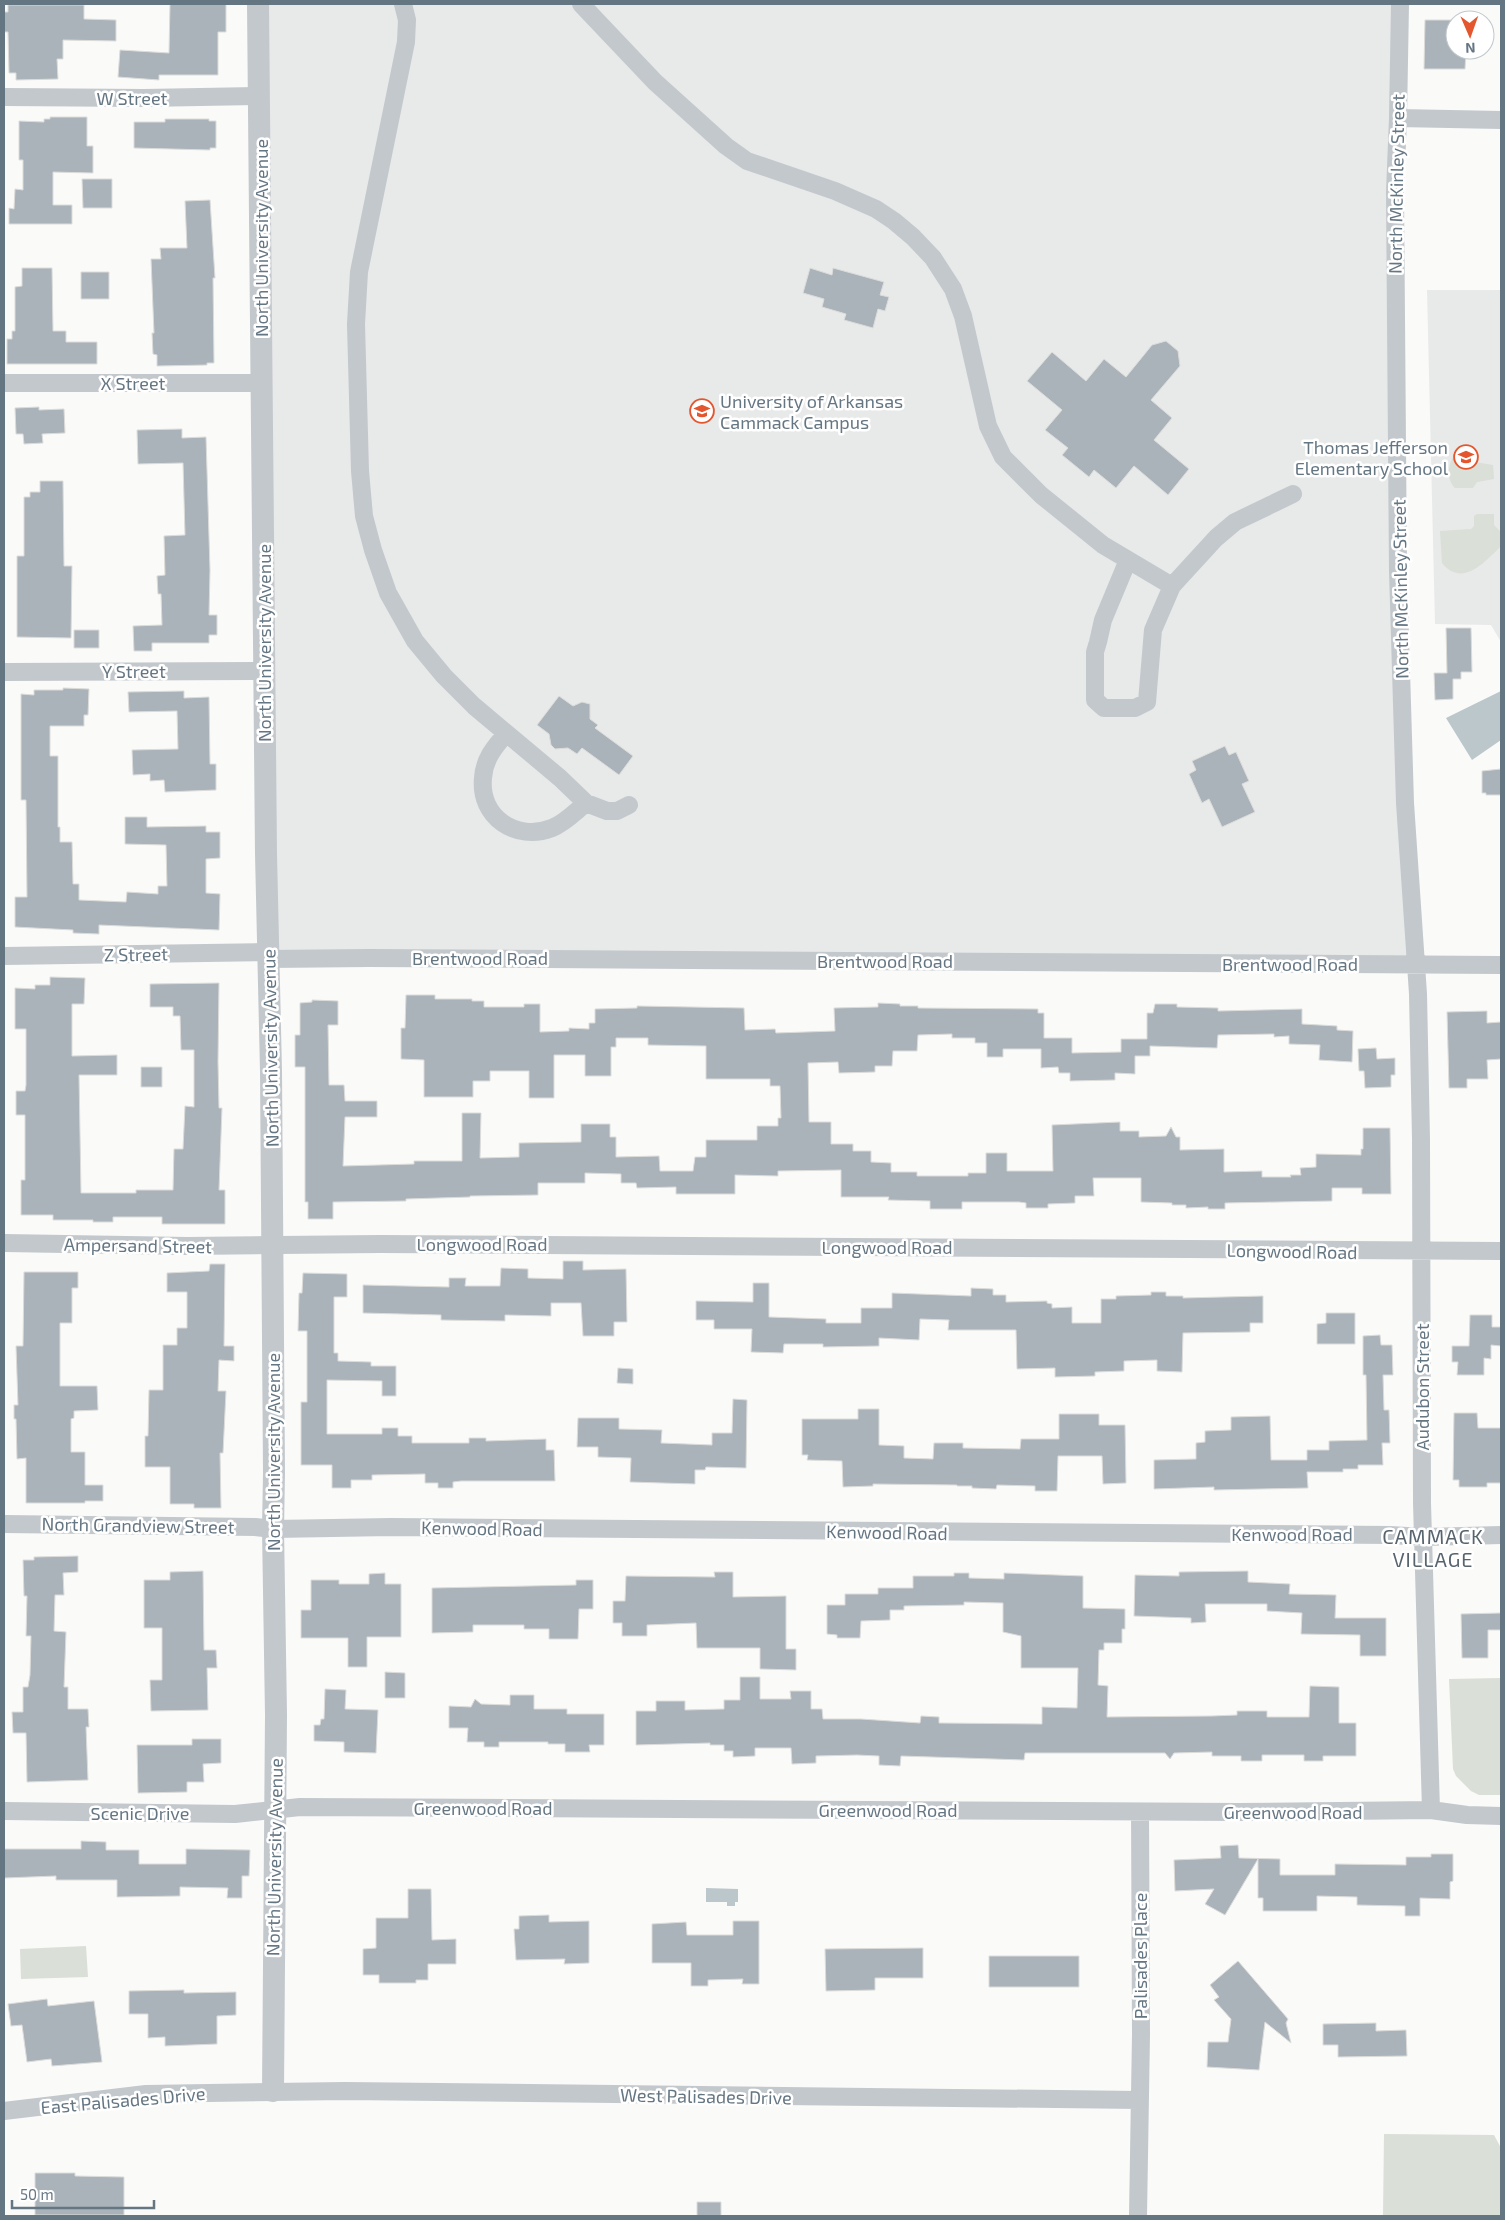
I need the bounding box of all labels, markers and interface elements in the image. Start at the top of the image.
north arrow [1445,10,1495,60]
text: N [1465,40,1476,57]
street label: W Street [97,87,168,109]
street label: North McKinley Street [1383,94,1409,274]
street label: North University Avenue [250,139,272,337]
street label: X Street [101,372,166,394]
place label: University of Arkansas Cammack Campus [720,390,903,433]
school or university icon: University of Arkansas Cammack Campus [689,398,715,424]
place label: Thomas Jefferson Elementary School [1295,436,1449,479]
school or university icon: Thomas Jefferson Elementary School [1453,444,1479,470]
street label: North McKinley Street [1387,499,1413,679]
street label: North University Avenue [253,544,275,742]
street label: Y Street [102,660,166,682]
street label: Z Street [104,942,168,966]
street label: Brentwood Road [412,947,548,969]
street label: North University Avenue [257,949,283,1147]
street label: Brentwood Road [817,950,953,972]
street label: Brentwood Road [1222,953,1358,975]
street label: Ampersand Street [64,1233,212,1257]
street label: Longwood Road [417,1233,547,1255]
street label: Longwood Road [822,1236,952,1258]
street label: Longwood Road [1226,1239,1358,1263]
street label: Audubon Street [1411,1323,1433,1451]
street label: North University Avenue [262,1353,284,1551]
street label: North Grandview Street [41,1512,235,1538]
street label: Kenwood Road [421,1516,543,1540]
street label: Kenwood Road [826,1520,948,1544]
street label: Kenwood Road [1231,1523,1353,1545]
district label: CAMMACK VILLAGE [1382,1524,1484,1571]
street label: North University Avenue [261,1758,287,1956]
street label: Greenwood Road [413,1797,553,1819]
street label: Greenwood Road [818,1799,958,1821]
street label: Greenwood Road [1223,1801,1363,1823]
street label: Scenic Drive [91,1802,189,1824]
street label: Palisades Place [1129,1893,1151,2019]
street label: East Palisades Drive [40,2082,206,2118]
street label: West Palisades Drive [620,2084,792,2108]
scale bar [12,2178,155,2210]
text: 50 m [20,2185,54,2203]

